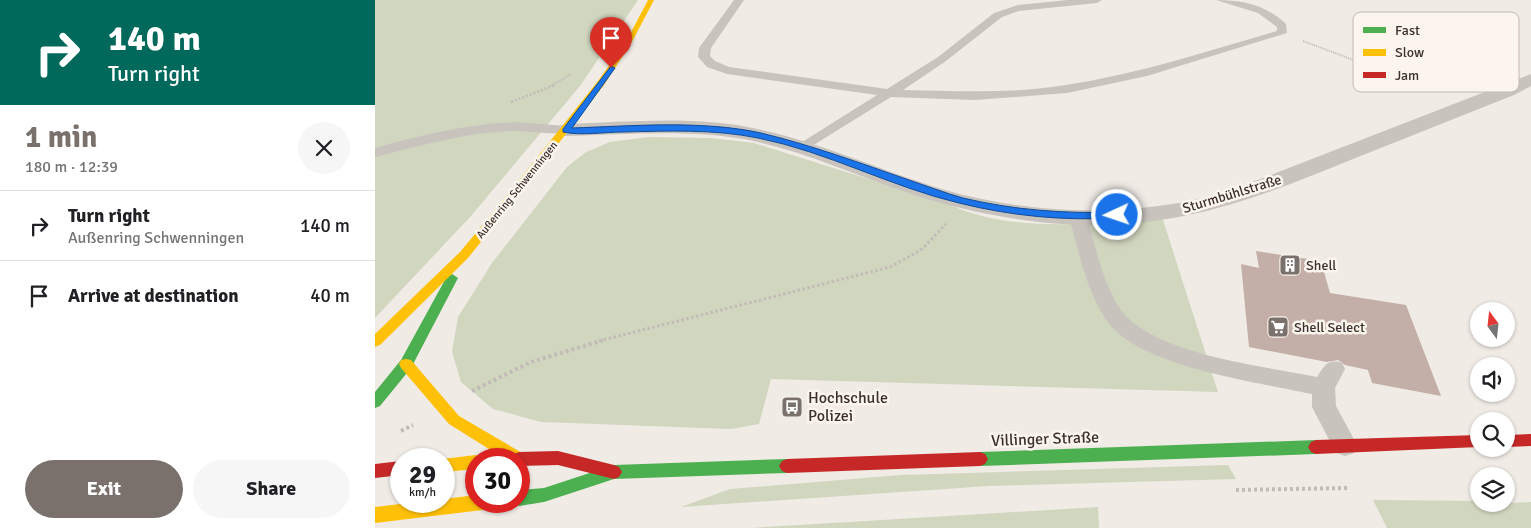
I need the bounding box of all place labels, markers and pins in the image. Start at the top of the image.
pin [590,17,632,68]
building icon: Shell [1278,253,1302,277]
place label: Shell [1306,257,1336,274]
supermarket icon: Shell Select [1266,315,1290,339]
place label: Shell Select [1294,319,1365,336]
place label: Hochschule Polizei [808,388,888,426]
bus stop icon: Hochschule Polizei [780,395,804,419]

